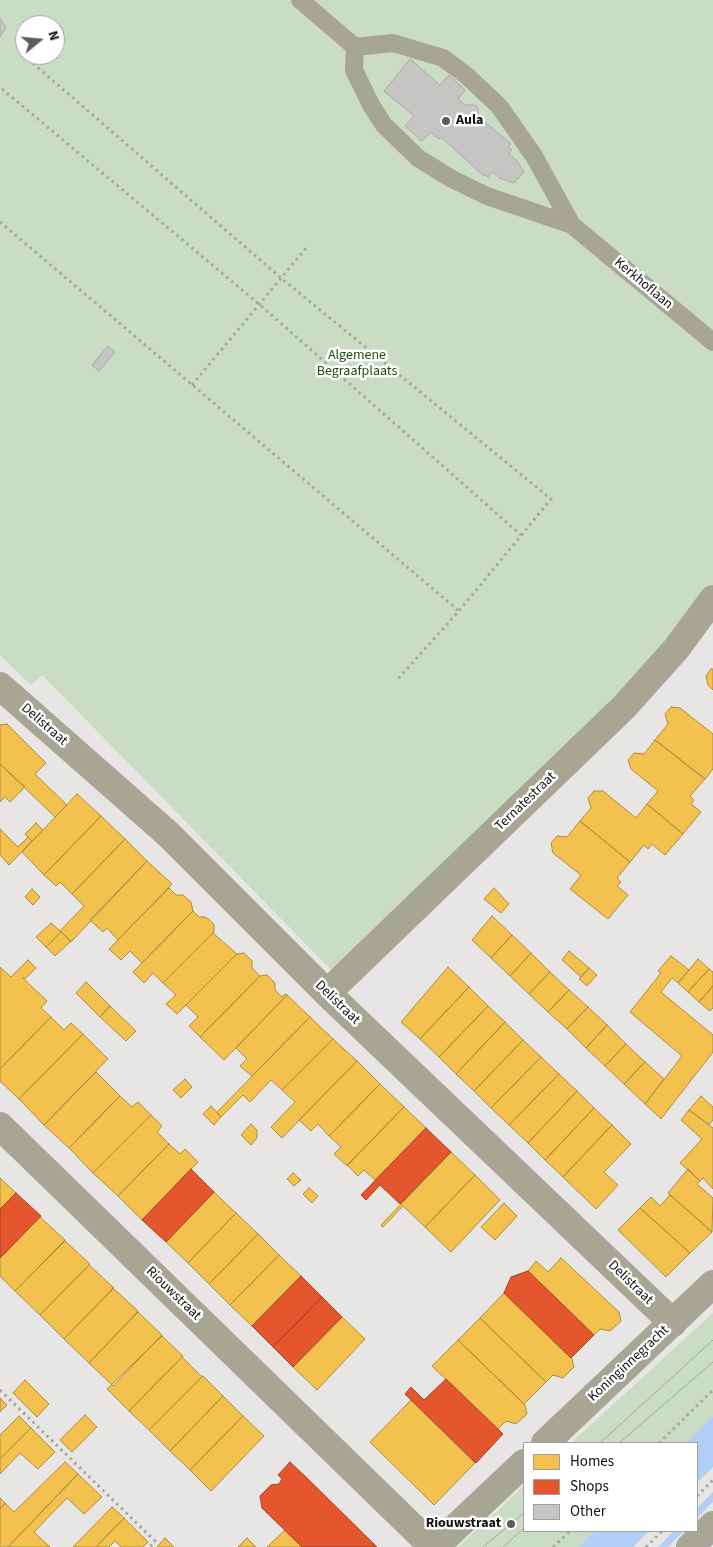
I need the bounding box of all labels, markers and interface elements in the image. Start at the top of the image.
north arrow [15,15,65,65]
text: N [42,29,64,43]
place label: Aula [456,113,483,129]
marker: Aula [440,115,452,127]
street label: Kerkhoflaan [610,255,676,313]
park label: Algemene Begraafplaats [317,348,397,381]
street label: Delistraat [17,700,71,750]
street label: Ternatestraat [492,769,560,835]
street label: Delistraat [311,977,363,1029]
street label: Delistraat [604,1257,656,1309]
street label: Riouwstraat [142,1264,204,1324]
street label: Koninginnegracht [585,1322,673,1406]
legend [523,1442,698,1532]
text: Homes [570,1451,614,1472]
text: Shops [570,1476,609,1497]
text: Other [570,1501,606,1522]
place label: Riouwstraat [426,1516,501,1532]
marker: Riouwstraat [505,1518,517,1530]

